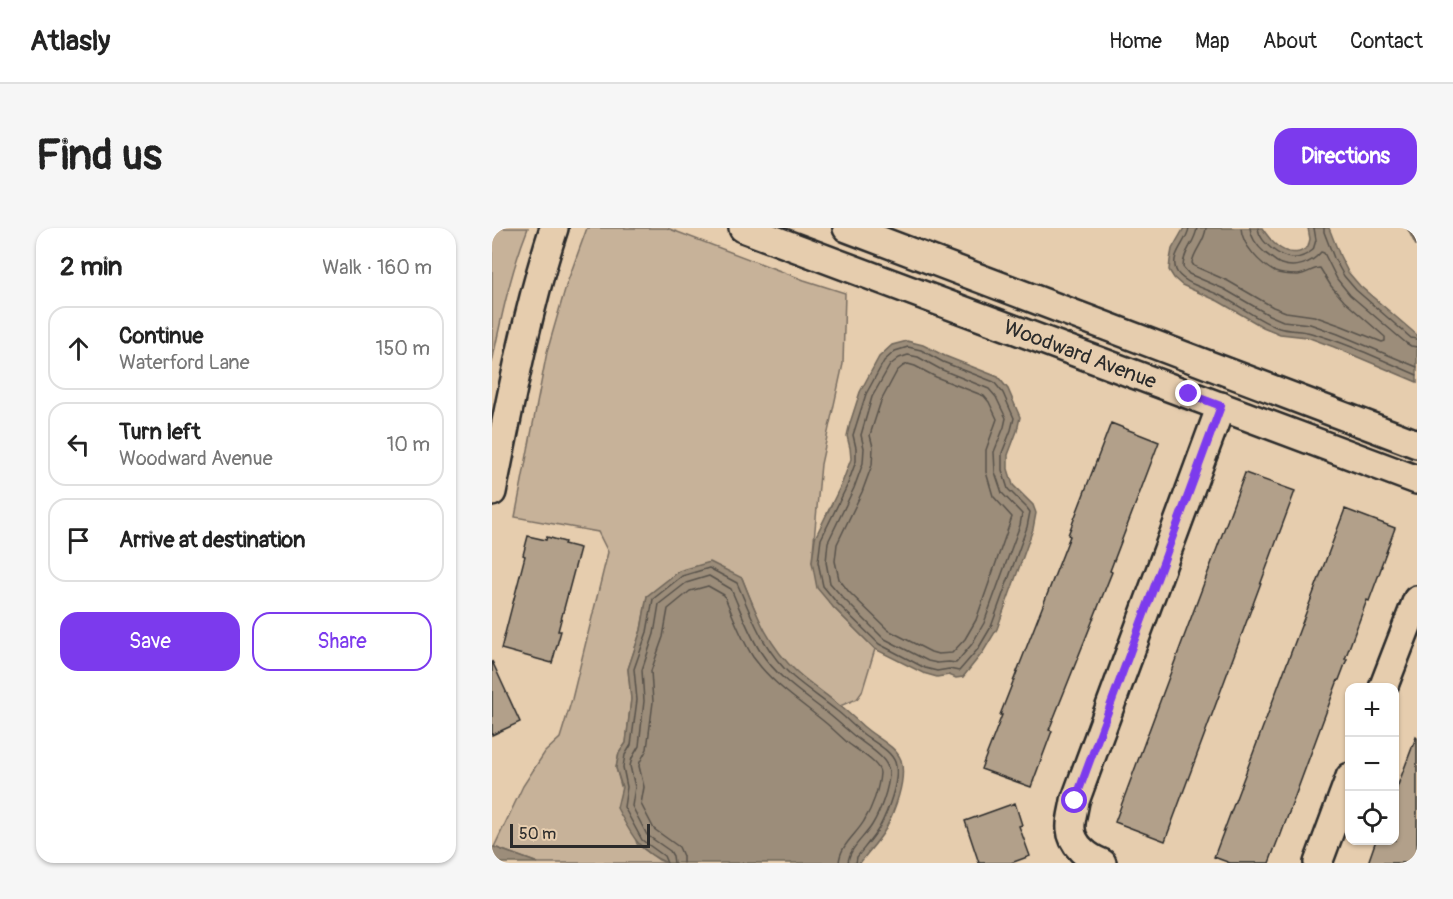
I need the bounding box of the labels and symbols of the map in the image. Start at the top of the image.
street label: Woodward Avenue [1000,314,1161,396]
route end [1175,380,1201,406]
route start [1061,787,1087,813]
scale bar [510,821,650,848]

